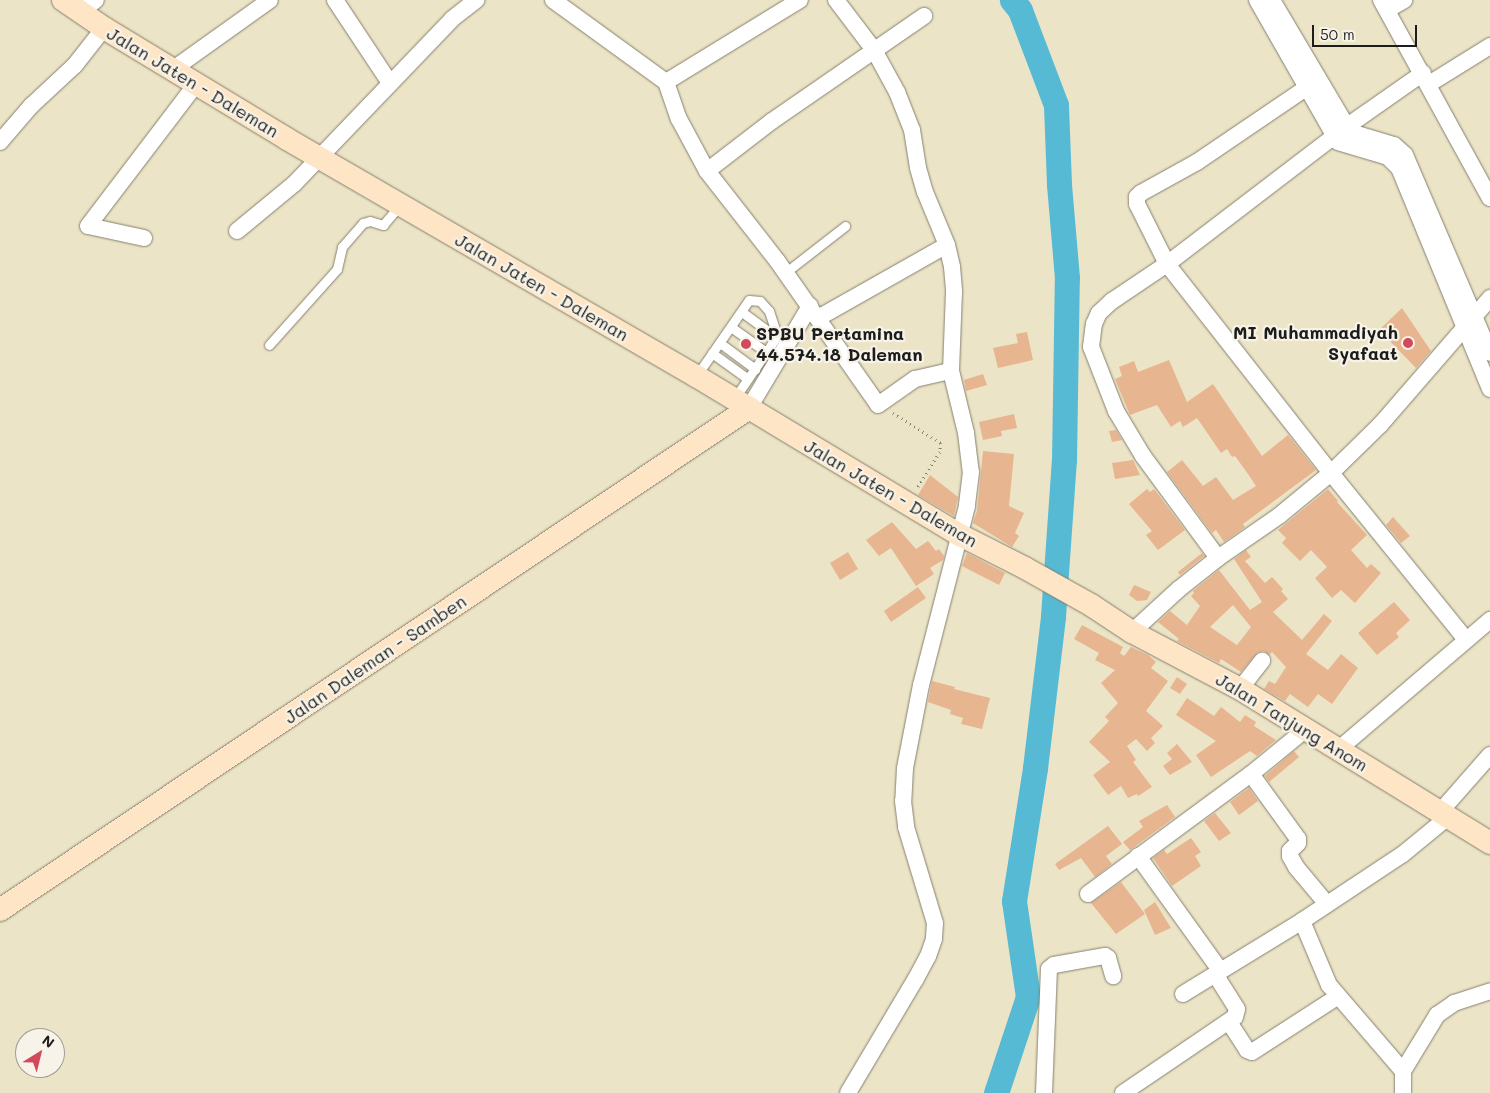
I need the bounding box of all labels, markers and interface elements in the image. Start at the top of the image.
scale bar [1315,15,1420,47]
street label: Jalan Jaten - Daleman [103,22,283,142]
text: 50 m [1320,24,1355,44]
street label: Jalan Jaten - Daleman [451,229,633,345]
place label: MI Muhammadiyah Syafaat [1233,322,1398,364]
place label: SPBU Pertamina 44.574.18 Daleman [756,323,923,366]
marker: MI Muhammadiyah Syafaat [1402,337,1414,349]
marker: SPBU Pertamina 44.574.18 Daleman [740,338,752,350]
street label: Jalan Jaten - Daleman [800,435,982,551]
street label: Jalan Daleman - Samben [280,590,470,728]
street label: Jalan Tanjung Anom [1212,668,1372,776]
north arrow [15,1028,65,1078]
text: N [39,1030,58,1052]

